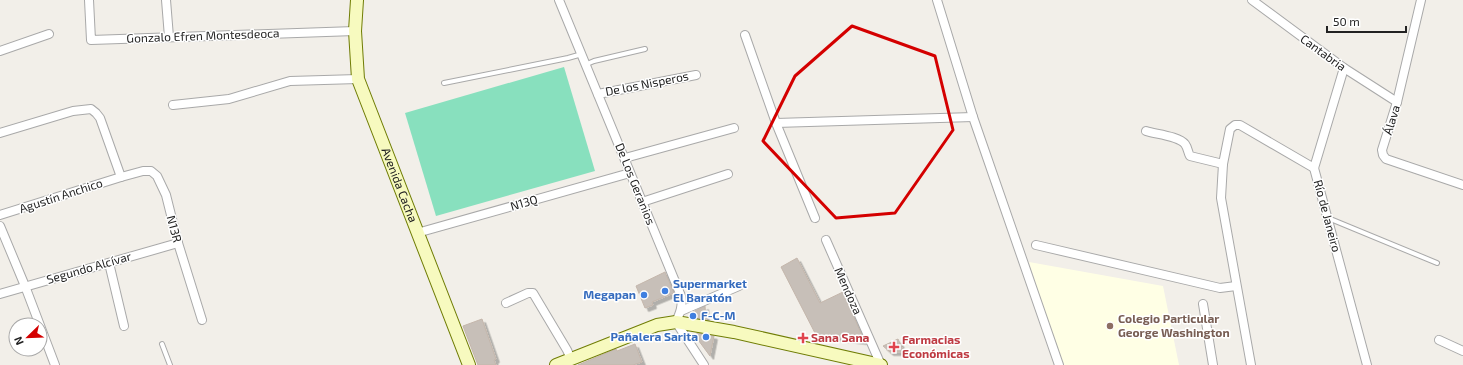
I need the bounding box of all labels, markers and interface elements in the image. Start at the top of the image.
scale bar [1327,8,1406,34]
text: 50 m [1333,14,1360,28]
street label: Gonzalo Efren Montesdeoca [126,25,280,45]
street label: Cantabria [1298,31,1349,73]
street label: De los Nisperos [604,68,690,98]
street label: Álava [1380,103,1402,136]
street label: De Los Geranios [613,141,659,227]
street label: Avenida Cacha [379,145,421,224]
street label: Agustín Anchico [17,175,104,215]
street label: Río de Janeiro [1312,178,1344,254]
street label: N13Q [508,191,539,214]
street label: N13R [165,214,185,244]
street label: Segundo Alcívar [45,248,133,286]
street label: Mendoza [832,265,866,316]
place label: Supermarket El Baratón [673,276,747,304]
marker: Supermarket El Baratón [660,286,670,296]
place label: Megapan [583,287,636,301]
marker: Megapan [639,290,649,300]
place label: F-C-M [701,308,736,322]
marker: F-C-M [688,311,698,321]
place label: Colegio Particular George Washington [1118,311,1230,339]
north arrow [8,317,48,357]
marker: Colegio Particular George Washington [1105,321,1115,331]
place label: Pañalera Sarita [610,329,698,343]
place label: Sana Sana [811,330,870,344]
marker: Pañalera Sarita [701,332,711,342]
place label: Farmacias Económicas [902,332,970,360]
marker: Sana Sana [798,333,808,343]
text: N [11,335,26,347]
marker: Farmacias Económicas [889,342,899,352]

